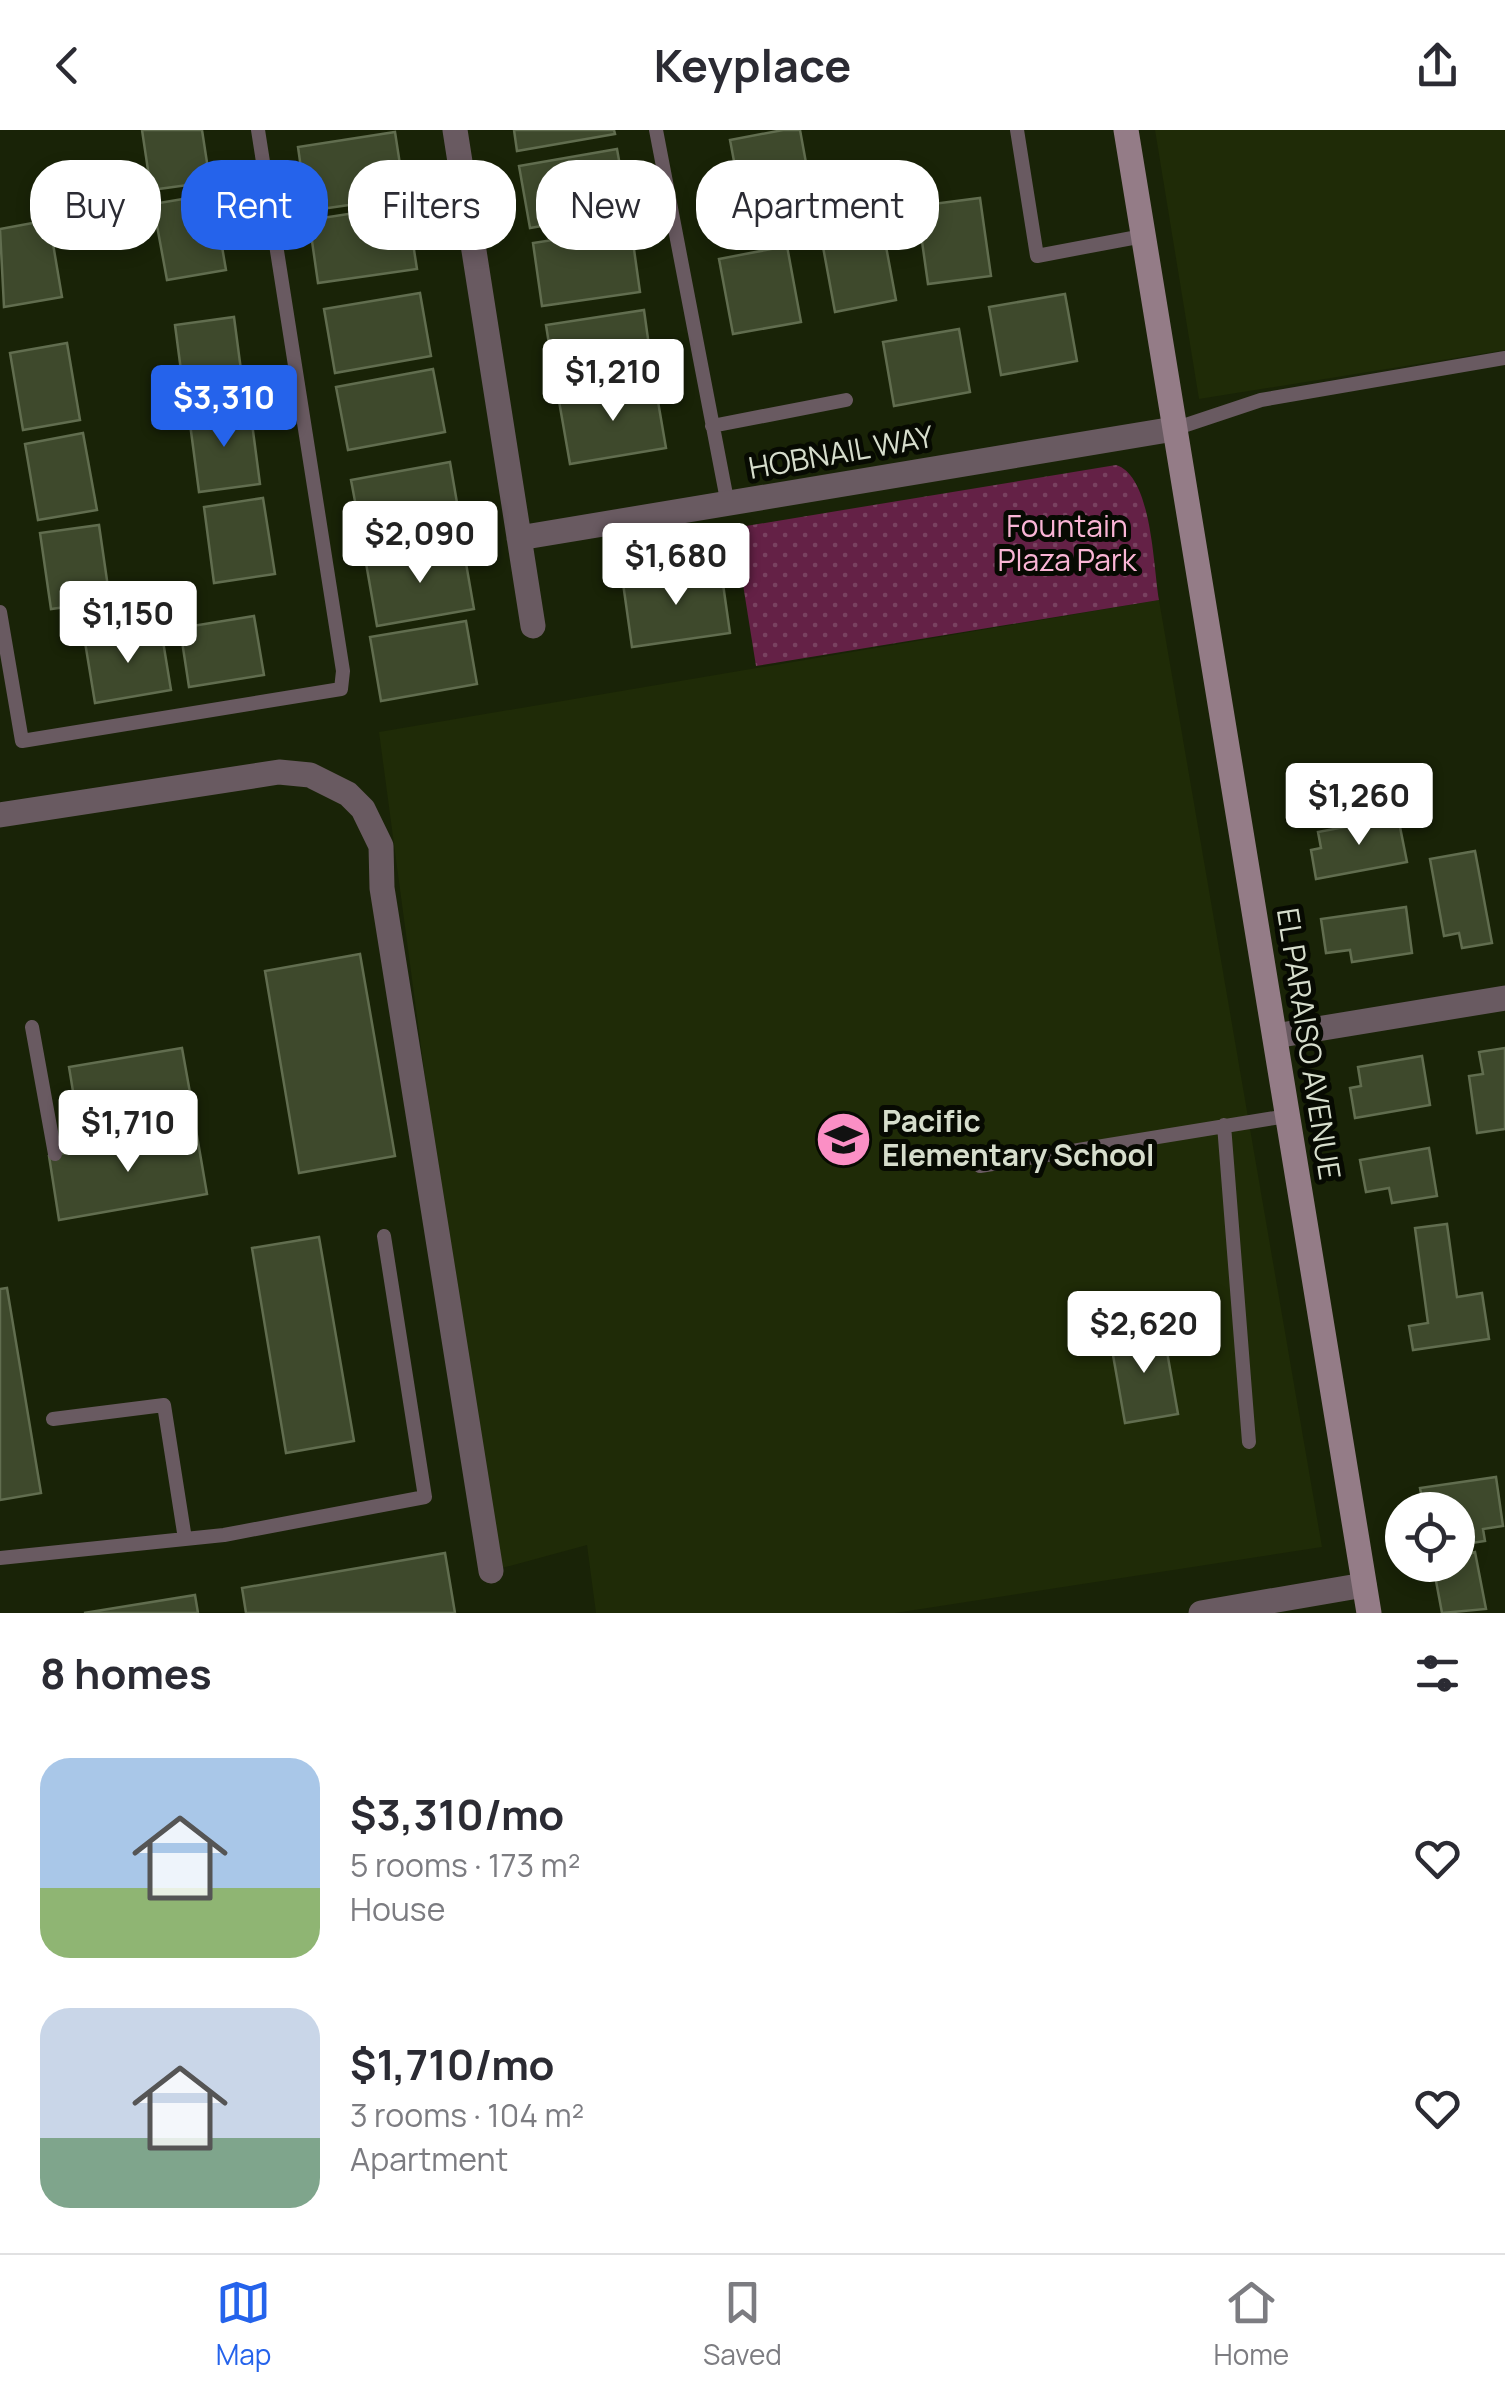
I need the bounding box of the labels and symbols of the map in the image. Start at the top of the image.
pin: $1,210 [532,339,694,424]
pin: $3,310 [143,365,305,450]
street label: HOBNAIL WAY [745,415,937,488]
pin: $2,090 [339,501,501,586]
park label: Fountain Plaza Park [997,505,1138,580]
pin: $1,680 [595,523,757,608]
pin: $1,150 [47,581,209,666]
pin: $1,260 [1278,763,1440,848]
street label: EL PARAISO AVENUE [1268,905,1351,1183]
pin: $1,710 [47,1090,209,1175]
place label: Pacific Elementary School [882,1100,1154,1175]
school or university icon: Pacific Elementary School [813,1109,873,1169]
pin: $2,620 [1063,1291,1225,1376]

